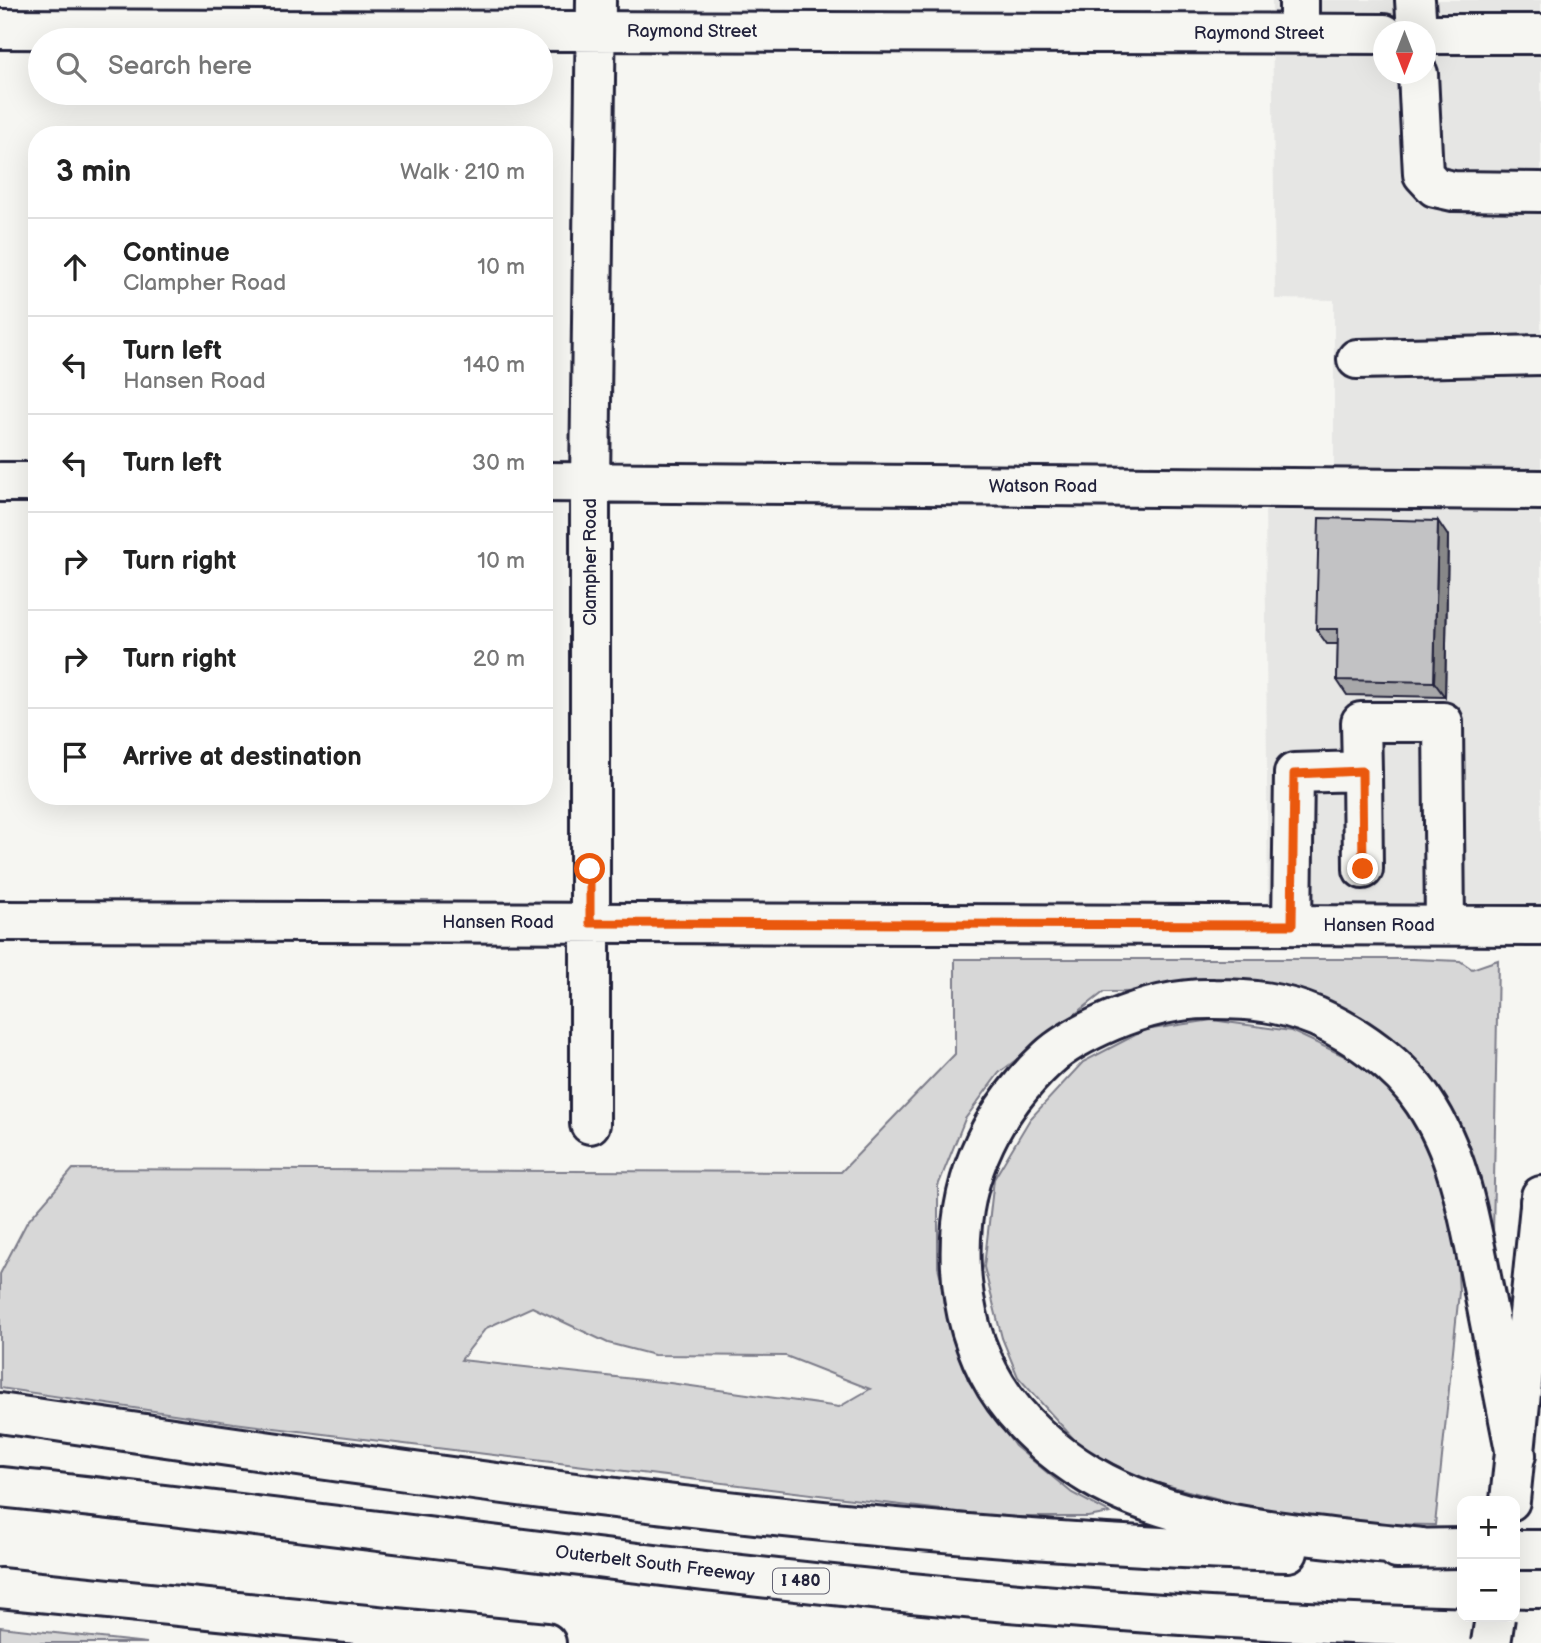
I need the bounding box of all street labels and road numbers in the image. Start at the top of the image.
street label: Raymond Street [627,21,758,42]
street label: Raymond Street [1194,23,1325,44]
street label: Watson Road [989,476,1097,497]
street label: Clampher Road [580,498,601,626]
street label: Hansen Road [442,912,554,933]
street label: Hansen Road [1323,915,1435,936]
street label: Outerbelt South Freeway [554,1541,757,1587]
road number: I 480 [773,1568,829,1594]

